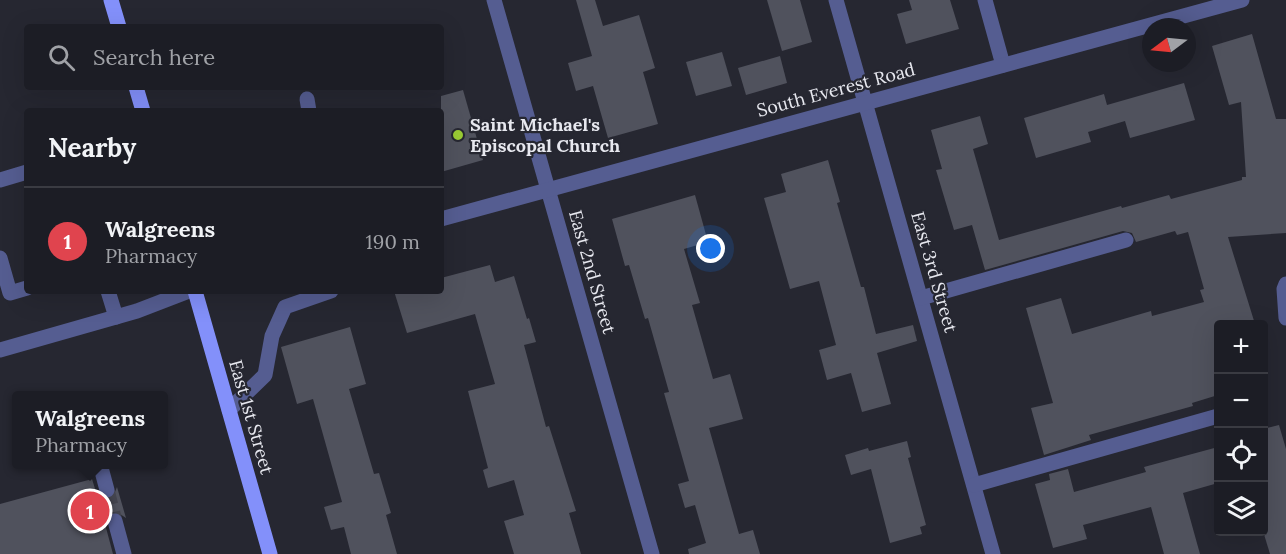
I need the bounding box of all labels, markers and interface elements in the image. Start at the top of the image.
north arrow [1142,18,1196,72]
search box [24,24,444,90]
icon: search [45,41,78,74]
text: Search here [93,43,215,71]
street label: South Everest Road [754,57,918,122]
place label: Saint Michael's Episcopal Church [470,113,620,157]
marker: Saint Michael's Episcopal Church [451,128,465,142]
text: Nearby [48,131,136,164]
street label: East 2nd Street [564,207,621,336]
street label: East 3rd Street [906,209,963,335]
text: Walgreens [105,215,215,243]
text: 1 [63,229,72,254]
text: 190 m [366,229,420,254]
your location [696,234,725,263]
text: Pharmacy [105,243,197,268]
map controls [1214,320,1268,536]
button: + [1214,320,1268,374]
street label: East 1st Street [224,357,279,477]
button: − [1214,374,1268,428]
popup [12,391,168,469]
text: Walgreens [35,404,145,432]
button: locate [1214,428,1268,482]
text: Pharmacy [35,432,127,457]
button: layers [1214,482,1268,536]
pin: 1 [70,488,110,534]

